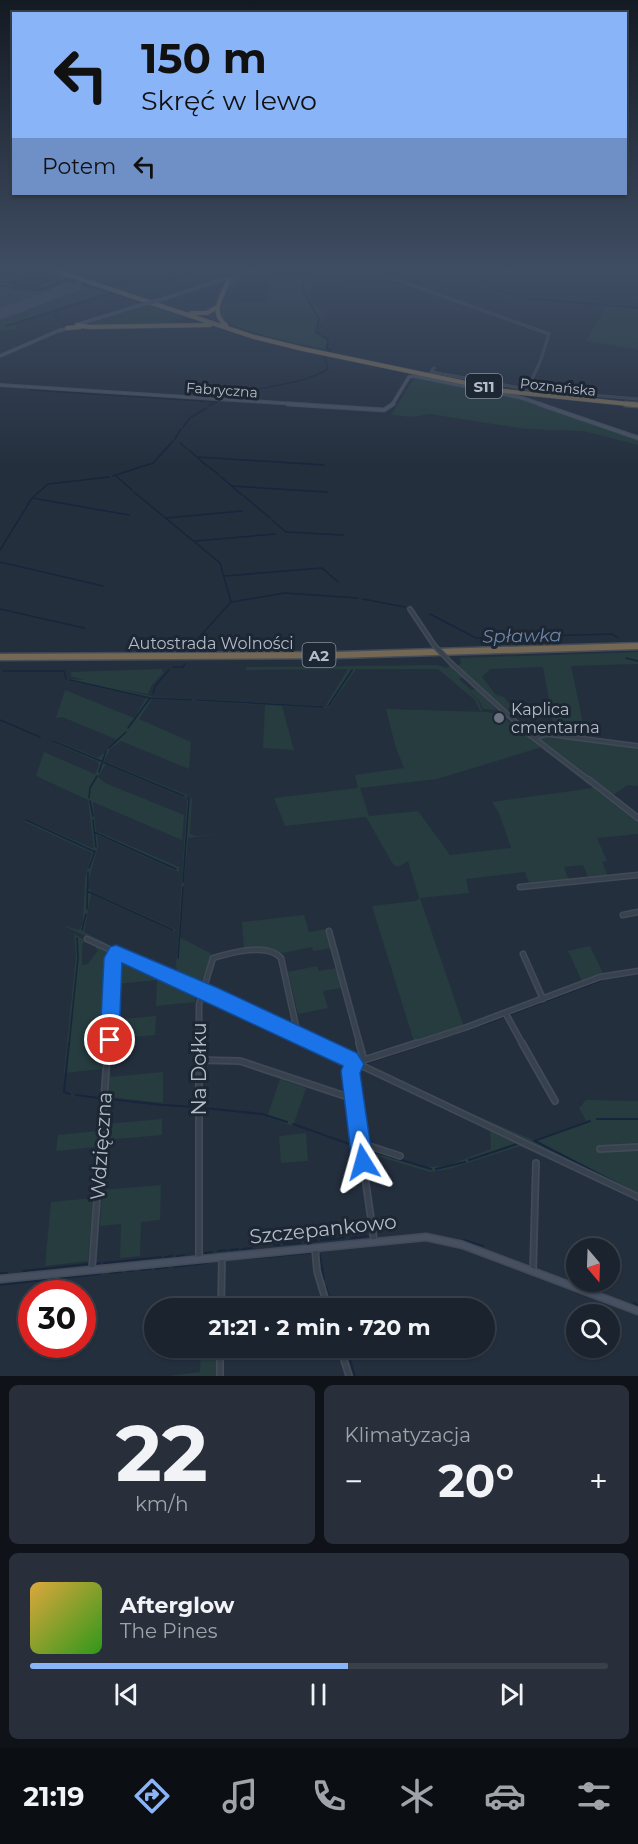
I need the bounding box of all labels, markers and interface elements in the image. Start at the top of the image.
text: 150 m [141,32,267,84]
icon: left [42,36,120,114]
text: Skręć w lewo [141,84,317,117]
icon: left [128,150,161,183]
text: Potem [42,153,116,180]
road number: S11 [466,374,502,398]
street label: Poznańska [519,374,597,400]
street label: Fabryczna [186,379,258,401]
water label: Spławka [482,624,562,648]
street label: Autostrada Wolności [128,634,294,653]
road number: A2 [302,643,336,667]
place label: Kaplica cmentarna [511,700,600,737]
marker: Kaplica cmentarna [492,711,506,725]
pin [84,1014,135,1065]
street label: Na Dołku [187,1022,211,1116]
icon: arrive [93,1023,126,1056]
street label: Wdzięczna [85,1091,117,1201]
position arrow [331,1130,395,1194]
street label: Szczepankowo [248,1209,398,1249]
north arrow [566,1238,620,1292]
map controls [566,1238,620,1358]
speed limit sign: 30 [18,1280,96,1358]
button: search [566,1304,620,1358]
text: 21:21 · 2 min · 720 m [208,1314,431,1341]
text: 22 [116,1405,208,1501]
text: Klimatyzacja [345,1423,471,1447]
text: 20° [438,1453,514,1508]
text: − [345,1461,363,1501]
text: + [589,1461,608,1501]
text: km/h [135,1492,188,1516]
text: Afterglow [120,1592,234,1619]
text: The Pines [120,1619,217,1643]
icon: previous [110,1678,143,1711]
icon: pause [302,1678,335,1711]
icon: next [495,1678,528,1711]
icon: directions [131,1775,173,1817]
icon: music [219,1775,261,1817]
icon: phone [308,1775,350,1817]
icon: climate [396,1775,438,1817]
icon: car [484,1775,526,1817]
icon: filters [573,1775,615,1817]
text: 21:19 [23,1780,85,1813]

